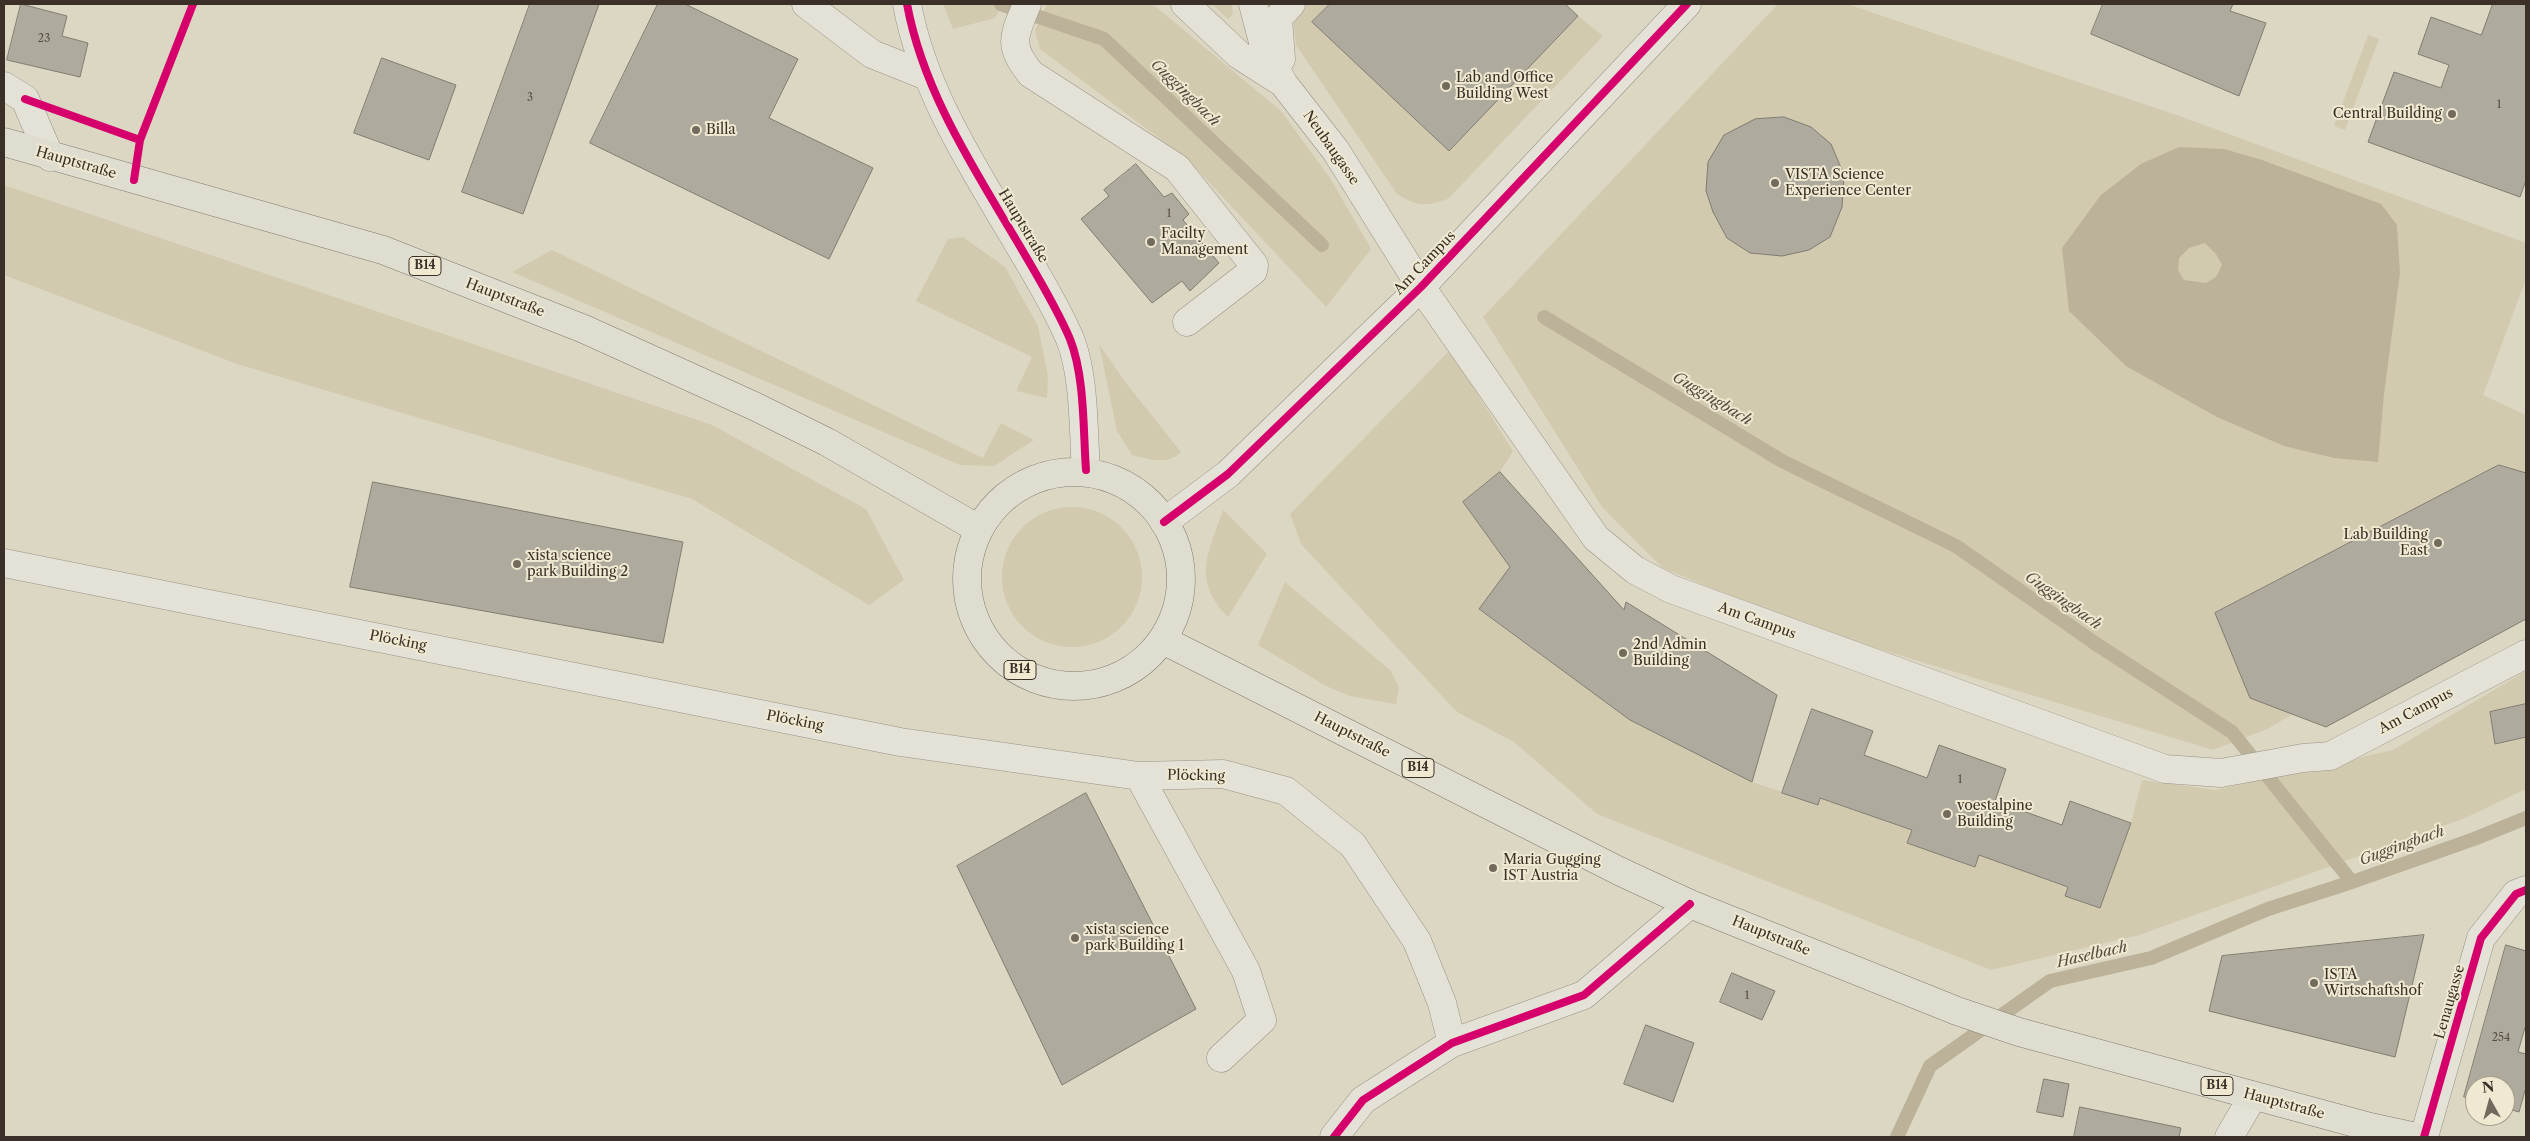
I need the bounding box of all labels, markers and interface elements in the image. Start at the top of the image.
house number: 23 [38,32,50,46]
water label: Guggingbach [1147,56,1223,130]
place label: Lab and Office Building West [1456,70,1553,102]
marker: Lab and Office Building West [1440,80,1452,92]
house number: 3 [527,91,533,105]
house number: 1 [2497,98,2501,112]
place label: Central Building [2333,106,2442,122]
street label: Neubaugasse [1299,108,1363,188]
marker: Central Building [2446,108,2458,120]
place label: Billa [706,122,736,138]
marker: Billa [690,124,702,136]
street label: Hauptstraße [34,143,118,183]
place label: VISTA Science Experience Center [1785,167,1911,200]
marker: VISTA Science Experience Center [1769,177,1781,189]
street label: Hauptstraße [994,186,1052,266]
house number: 1 [1167,207,1171,221]
place label: Facilty Management [1161,226,1248,258]
street label: Am Campus [1391,228,1459,298]
marker: Facilty Management [1145,236,1157,248]
road number: B14 [409,256,441,276]
street label: Hauptstraße [463,275,547,321]
water label: Guggingbach [1669,368,1755,430]
place label: Lab Building East [2344,527,2428,560]
marker: Lab Building East [2432,537,2444,549]
place label: xista science park Building 2 [527,548,628,580]
marker: xista science park Building 2 [511,558,523,570]
water label: Guggingbach [2021,568,2105,634]
street label: Am Campus [1716,599,1798,643]
street label: Plöcking [368,627,428,655]
place label: 2nd Admin Building [1633,637,1707,670]
marker: 2nd Admin Building [1617,647,1629,659]
road number: B14 [1004,660,1036,680]
street label: Am Campus [2376,684,2456,738]
street label: Plöcking [765,707,825,735]
street label: Hauptstraße [1311,709,1393,761]
road number: B14 [1402,758,1434,778]
street label: Plöcking [1167,767,1225,785]
house number: 1 [1958,773,1962,787]
place label: voestalpine Building [1957,798,2033,830]
marker: voestalpine Building [1941,808,1953,820]
water label: Guggingbach [2357,822,2447,870]
place label: Maria Gugging IST Austria [1503,852,1601,884]
marker: Maria Gugging IST Austria [1487,862,1499,874]
street label: Hauptstraße [1729,913,1813,959]
place label: xista science park Building 1 [1085,922,1184,954]
marker: xista science park Building 1 [1069,932,1081,944]
water label: Haselbach [2055,938,2129,972]
street label: Lenaugasse [2431,963,2469,1041]
place label: ISTA Wirtschaftshof [2324,967,2422,1000]
marker: ISTA Wirtschaftshof [2308,977,2320,989]
house number: 1 [1745,989,1749,1003]
house number: 254 [2492,1031,2510,1045]
road number: B14 [2201,1076,2233,1096]
north arrow [2465,1076,2515,1126]
text: N [2481,1077,2495,1097]
street label: Hauptstraße [2242,1085,2326,1123]

